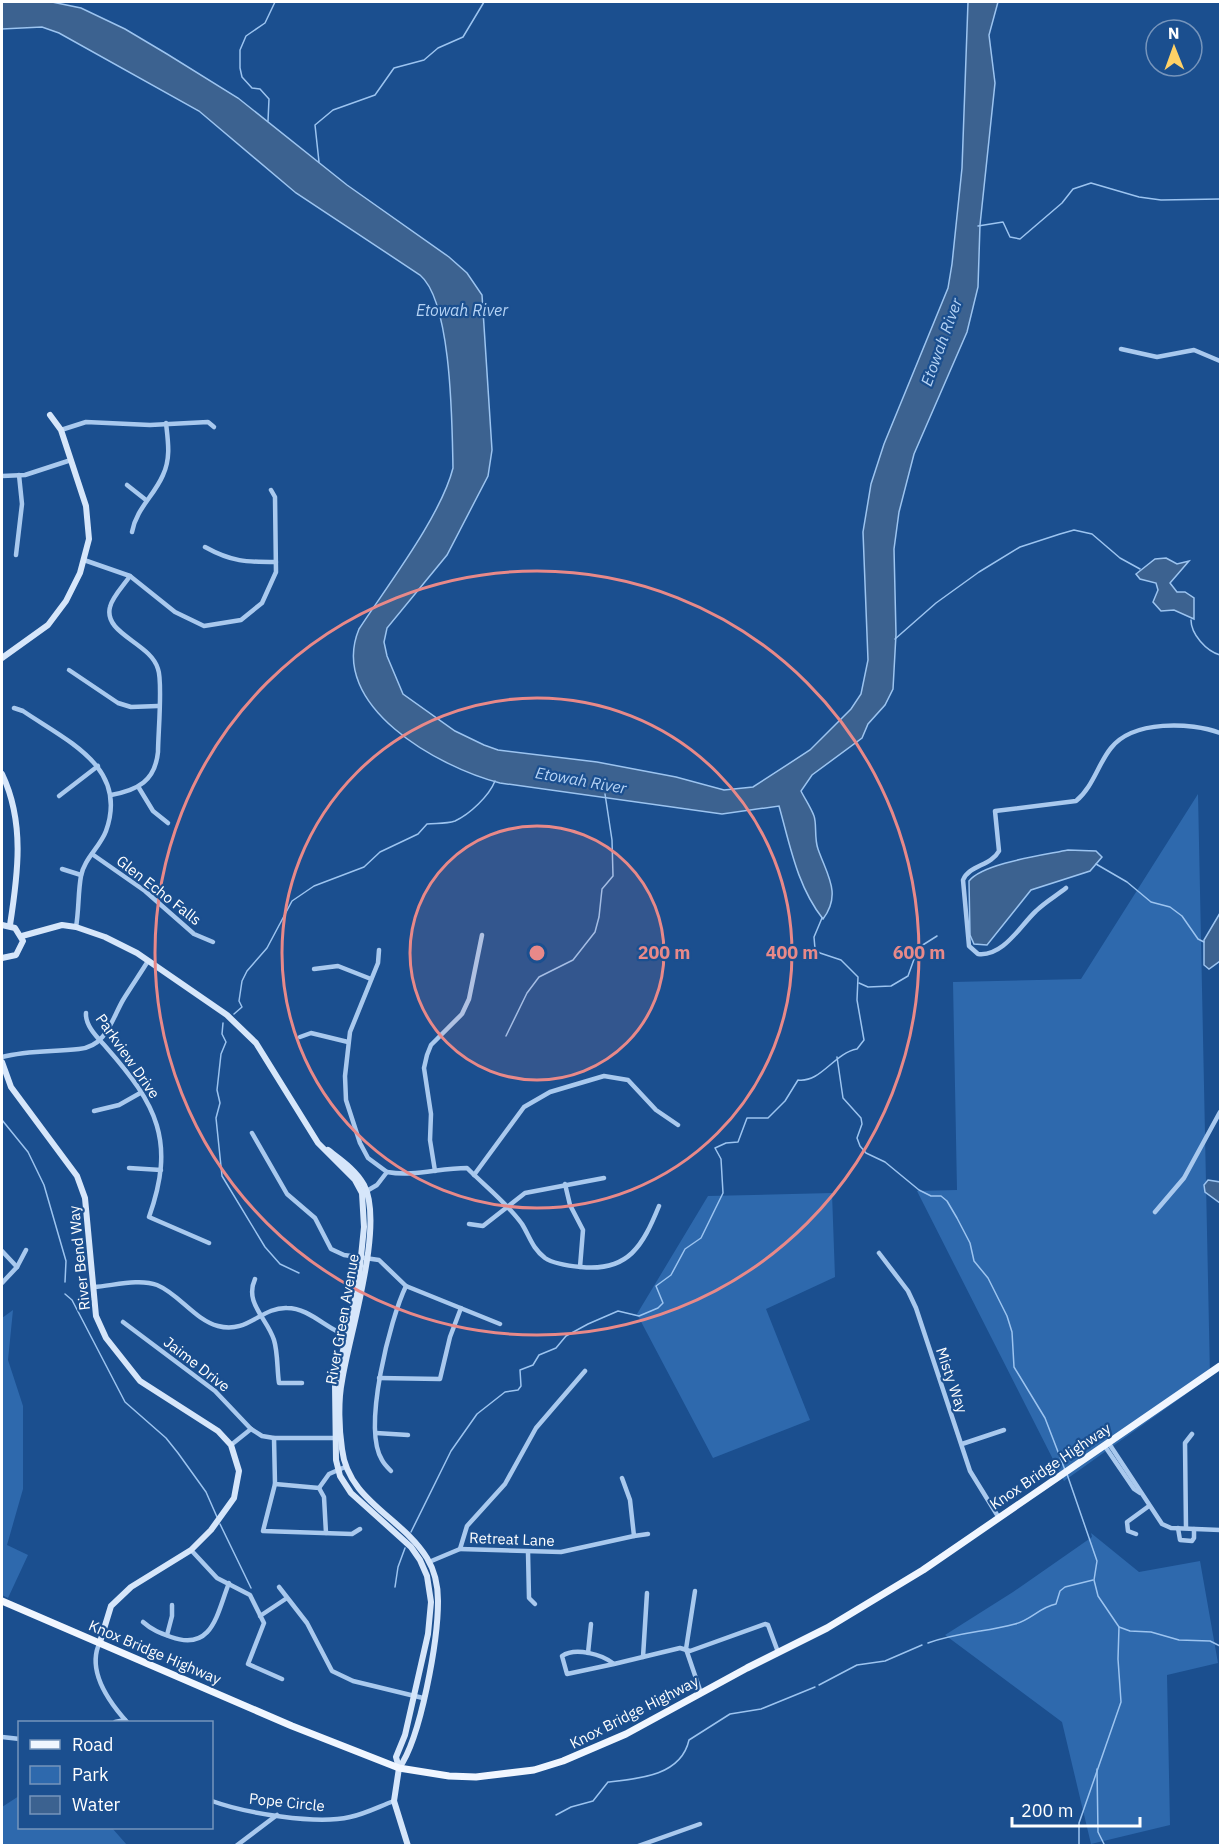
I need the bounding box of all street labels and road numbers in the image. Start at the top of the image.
street label: Glen Echo Falls [113,851,205,929]
street label: Parkview Drive [92,1010,164,1102]
street label: River Bend Way [64,1204,94,1311]
street label: River Green Avenue [321,1252,363,1386]
street label: Jaime Drive [160,1332,234,1396]
street label: Misty Way [932,1345,972,1416]
street label: Knox Bridge Highway [986,1418,1115,1514]
street label: Retreat Lane [469,1528,555,1550]
street label: Knox Bridge Highway [86,1615,225,1689]
street label: Knox Bridge Highway [566,1671,702,1753]
street label: Pope Circle [248,1789,326,1815]

